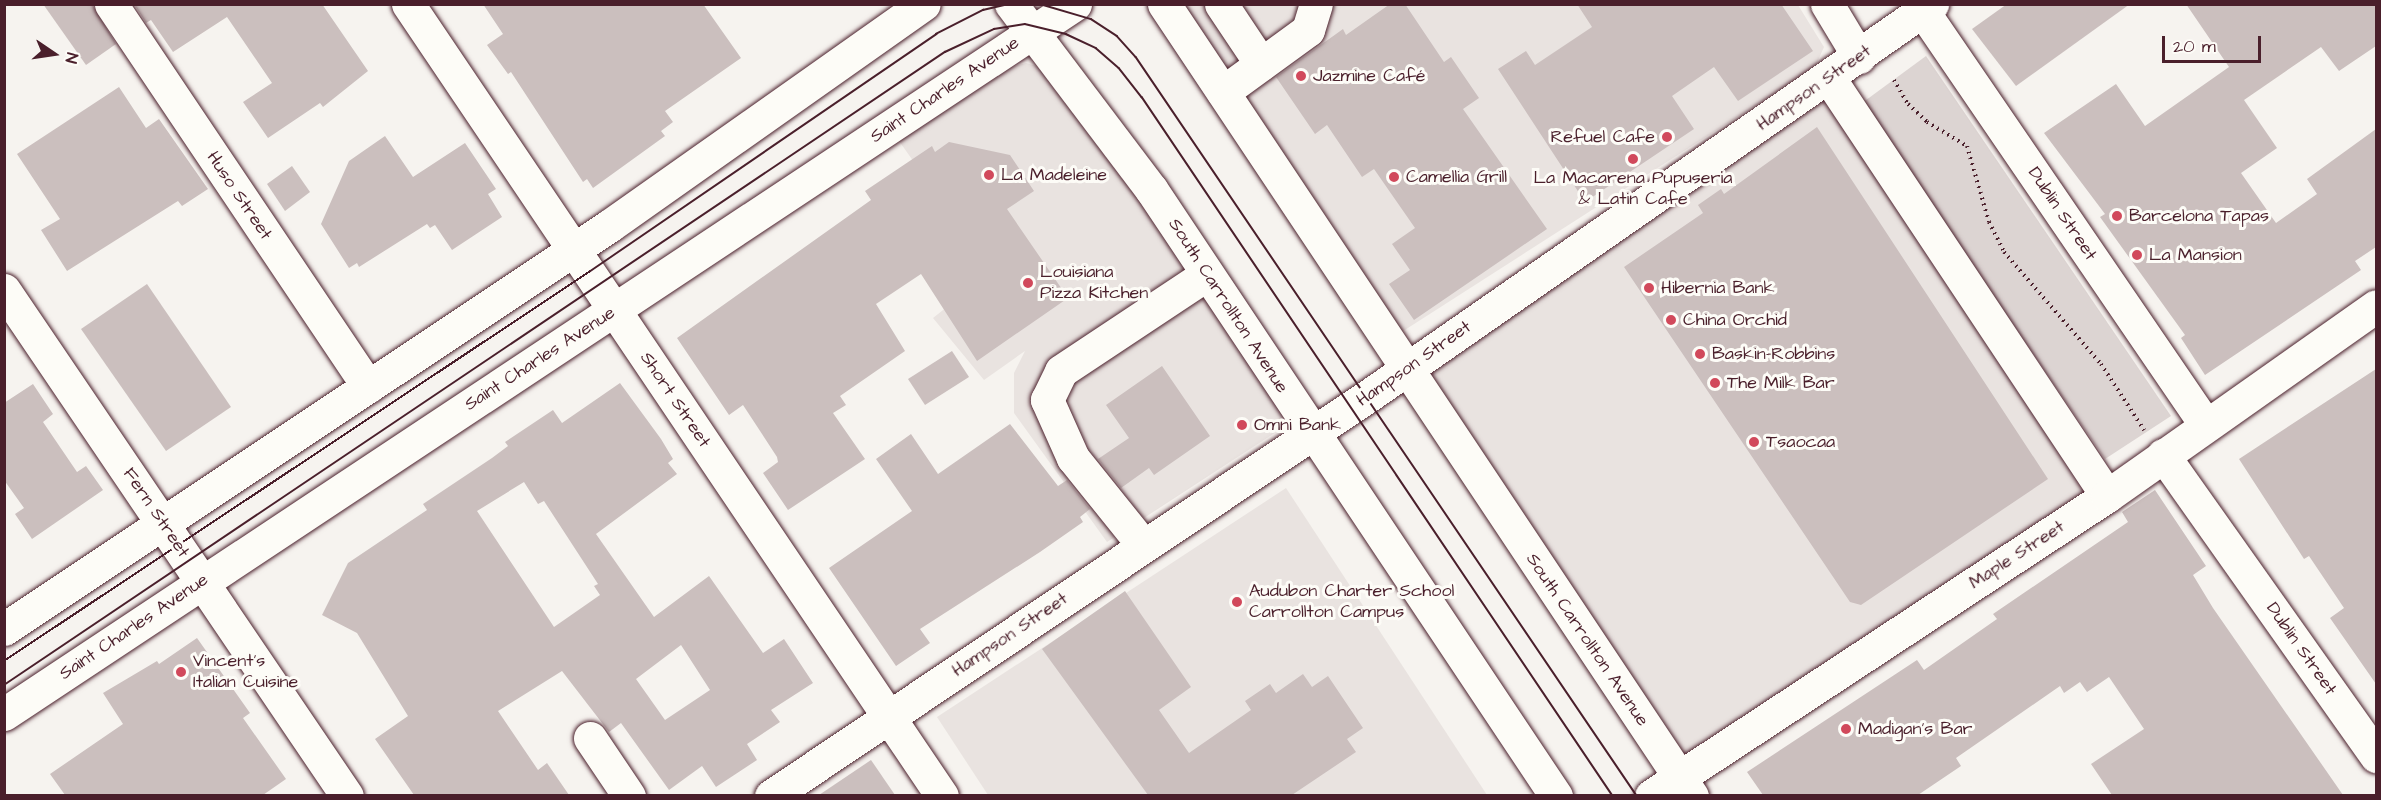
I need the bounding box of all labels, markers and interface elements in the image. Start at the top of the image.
north arrow [24,24,84,84]
scale bar [2165,24,2264,62]
street label: Saint Charles Avenue [866,32,1024,148]
text: 20 m [2173,34,2216,59]
street label: Hampson Street [1753,40,1875,136]
text: N [60,51,83,65]
place label: Jazmine Café [1313,65,1426,87]
marker: Jazmine Café [1294,69,1308,83]
place label: Refuel Cafe [1550,126,1655,148]
marker: Refuel Cafe [1660,130,1674,144]
street label: Huso Street [202,148,276,244]
marker: La Macarena Pupuseria & Latin Cafe [1626,152,1640,166]
street label: Dublin Street [2023,163,2101,265]
place label: La Madeleine [1001,164,1107,186]
place label: Camellia Grill [1406,166,1507,188]
marker: La Madeleine [982,168,996,182]
place label: La Macarena Pupuseria & Latin Cafe [1534,168,1732,210]
marker: Camellia Grill [1387,170,1401,184]
place label: Barcelona Tapas [2129,205,2269,227]
marker: Barcelona Tapas [2110,209,2124,223]
street label: South Carrollton Avenue [1163,215,1293,397]
place label: La Mansion [2149,244,2242,266]
marker: La Mansion [2130,248,2144,262]
place label: Louisiana Pizza Kitchen [1040,262,1148,304]
marker: Louisiana Pizza Kitchen [1021,276,1035,290]
place label: Hibernia Bank [1661,277,1775,299]
marker: Hibernia Bank [1642,281,1656,295]
street label: Saint Charles Avenue [461,302,619,416]
place label: China Orchid [1683,309,1787,331]
marker: China Orchid [1664,313,1678,327]
street label: Hampson Street [1353,316,1475,412]
place label: Baskin-Robbins [1712,343,1835,365]
marker: Baskin-Robbins [1693,347,1707,361]
street label: Short Street [635,348,715,452]
place label: The Milk Bar [1727,372,1835,394]
marker: The Milk Bar [1708,376,1722,390]
place label: Omni Bank [1254,414,1341,436]
marker: Omni Bank [1235,418,1249,432]
place label: Tsaocaa [1766,431,1835,453]
marker: Tsaocaa [1747,435,1761,449]
street label: Fern Street [118,464,194,562]
street label: Maple Street [1965,516,2069,594]
street label: South Carrollton Avenue [1521,549,1653,731]
street label: Saint Charles Avenue [55,569,213,685]
place label: Audubon Charter School Carrollton Campus [1249,581,1454,624]
street label: Hampson Street [948,588,1072,682]
marker: Audubon Charter School Carrollton Campus [1230,595,1244,609]
street label: Dublin Street [2261,598,2341,700]
place label: Vincent's Italian Cuisine [193,651,298,694]
marker: Vincent's Italian Cuisine [174,665,188,679]
place label: Madigan's Bar [1858,718,1972,740]
marker: Madigan's Bar [1839,722,1853,736]

